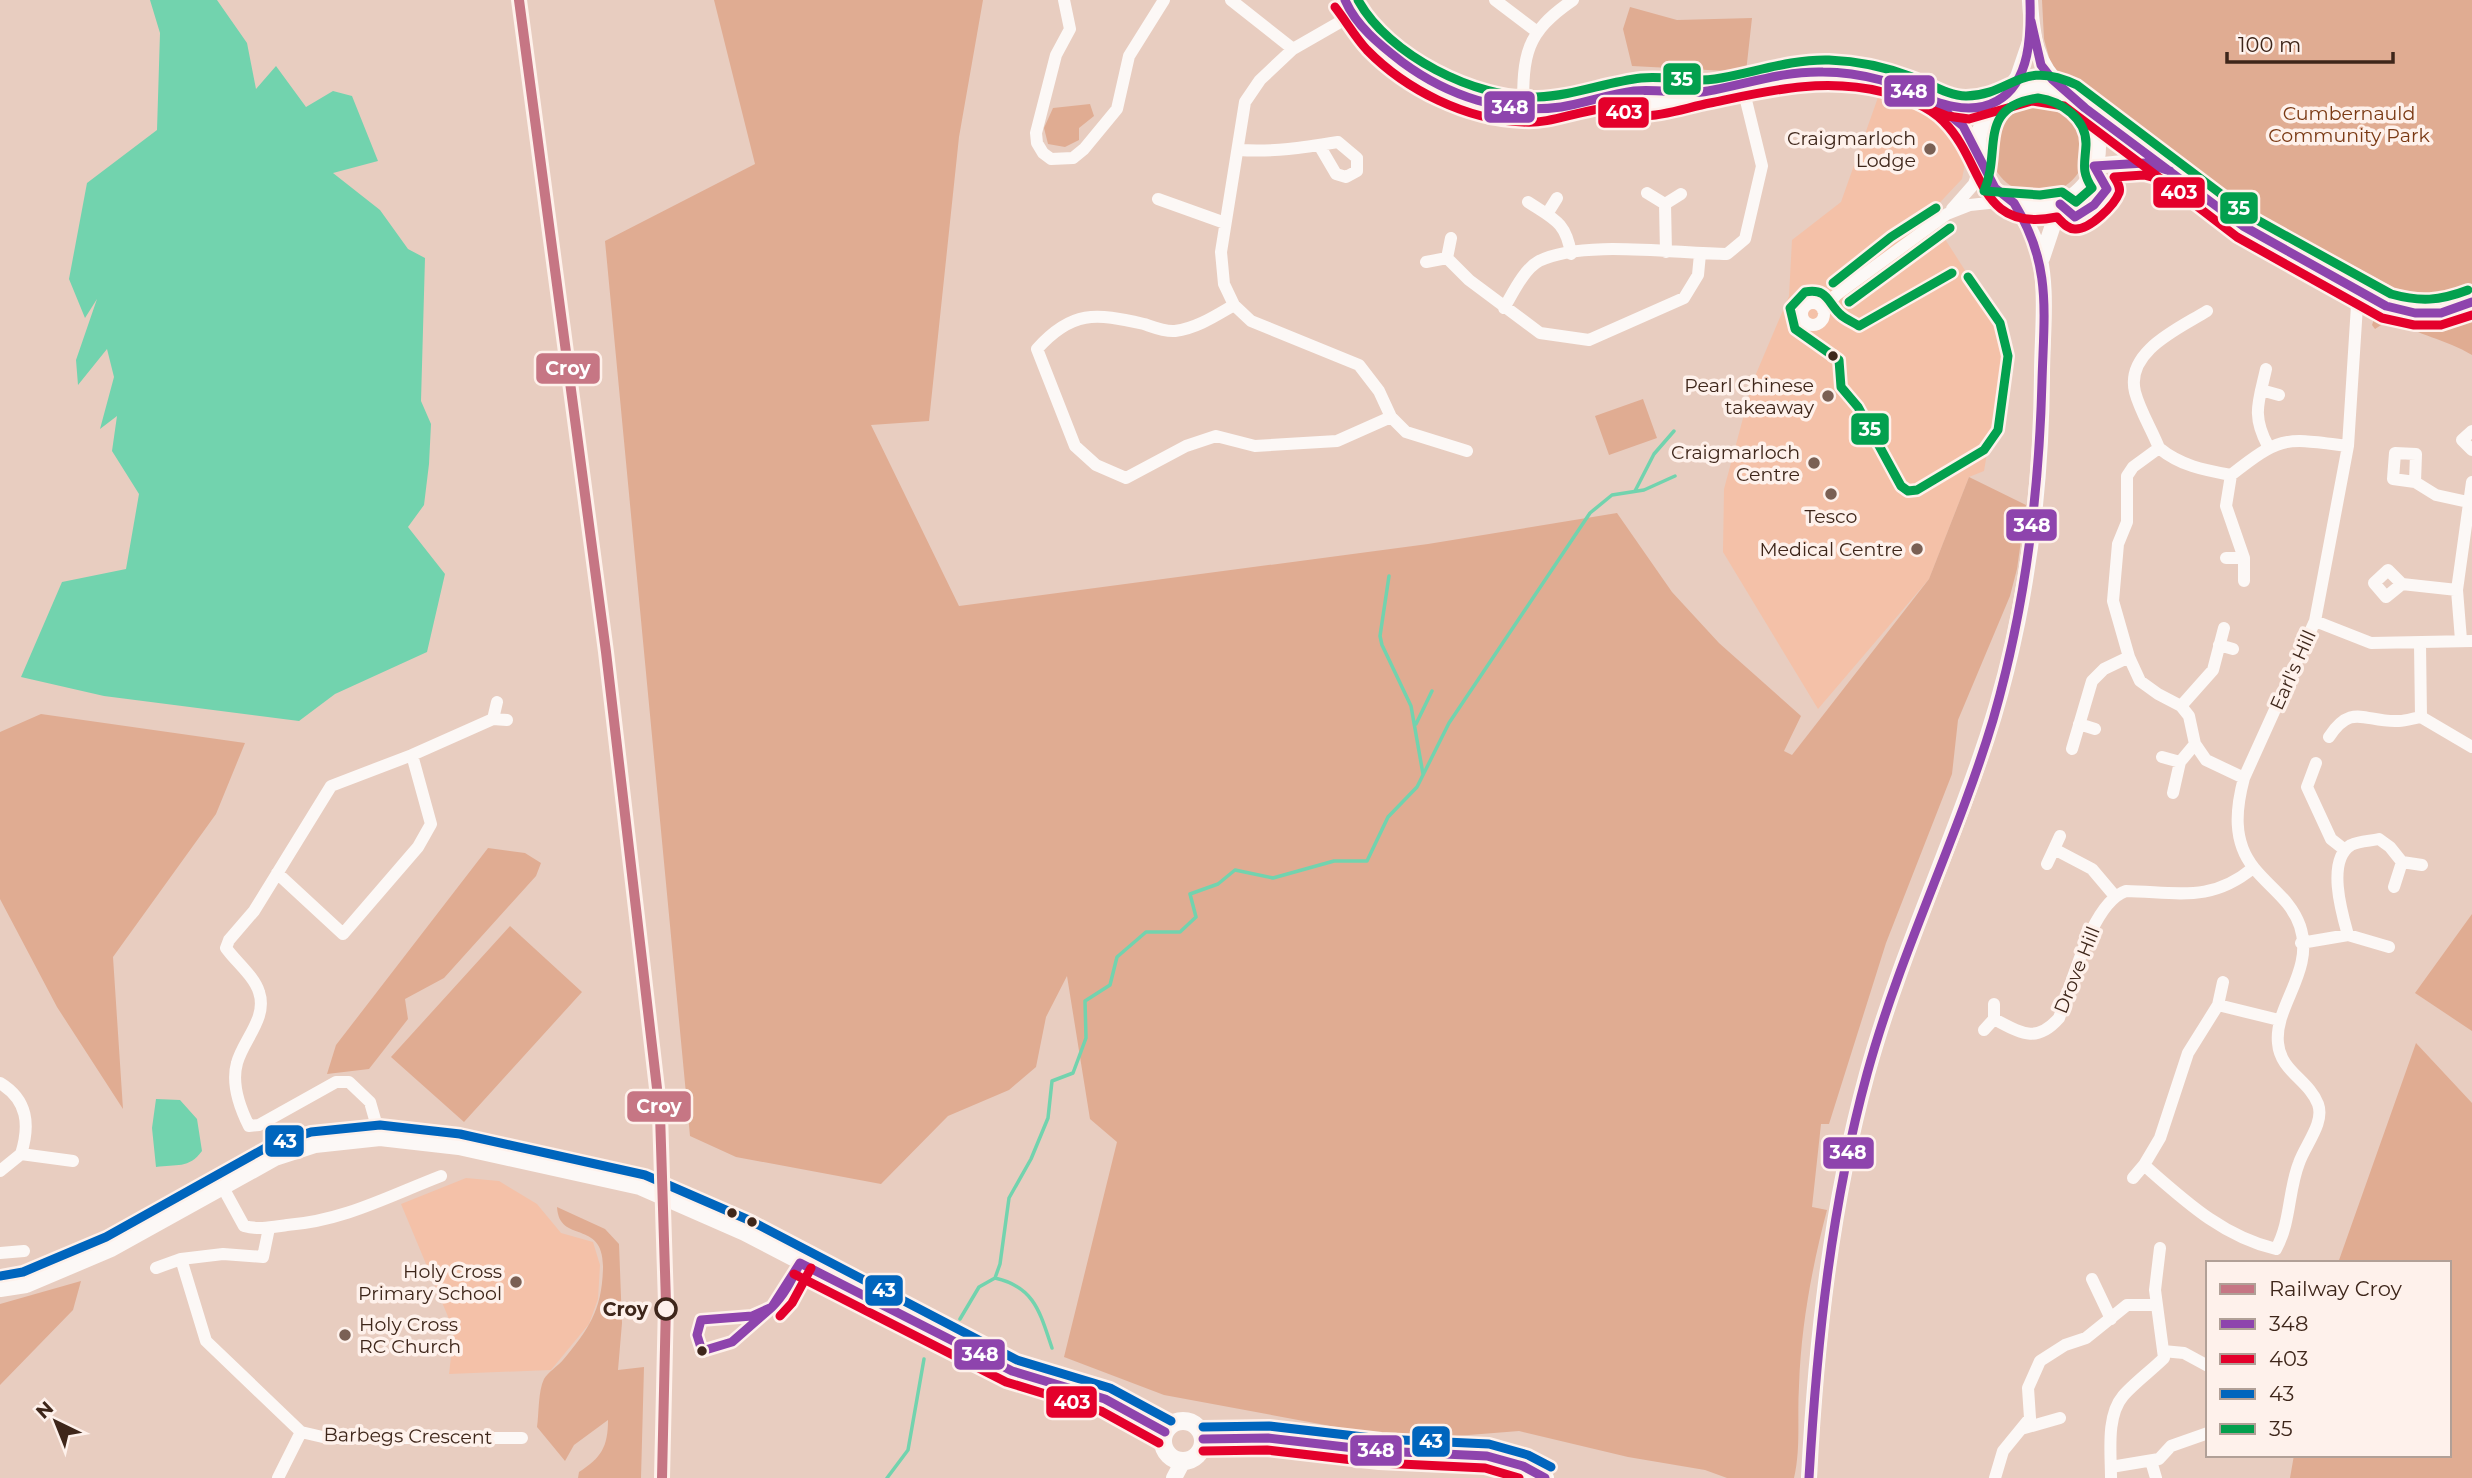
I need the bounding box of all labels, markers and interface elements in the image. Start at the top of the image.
scale bar [2227,21,2393,65]
text: 100 m [2238,32,2301,57]
line badge: 35 [1662,62,1702,96]
text: 35 [1670,68,1693,91]
line badge: 348 [1883,74,1936,108]
text: 348 [1889,80,1928,103]
line badge: 348 [1483,90,1536,124]
text: 348 [1490,96,1529,119]
line badge: 403 [1597,96,1650,129]
text: 403 [1605,101,1643,124]
park label: Cumbernauld Community Park [2268,102,2430,147]
place label: Craigmarloch Lodge [1787,127,1916,172]
marker: Craigmarloch Lodge [1922,141,1938,157]
line badge: 403 [2152,176,2206,209]
text: 403 [2160,181,2198,204]
line badge: 35 [2219,191,2259,225]
text: 35 [2227,197,2250,220]
unlabelled marker [1826,349,1840,363]
line badge: Croy [535,352,601,385]
text: Croy [545,357,591,380]
place label: Pearl Chinese takeaway [1684,374,1815,419]
marker: Pearl Chinese takeaway [1820,388,1836,404]
line badge: 35 [1850,412,1890,446]
text: 35 [1858,418,1881,441]
place label: Craigmarloch Centre [1671,441,1800,486]
marker: Craigmarloch Centre [1806,455,1822,471]
marker: Tesco [1823,486,1839,502]
place label: Tesco [1804,505,1858,528]
line badge: 348 [2005,508,2058,542]
text: 348 [2012,514,2051,537]
place label: Medical Centre [1759,538,1903,561]
marker: Medical Centre [1909,541,1925,557]
street label: Earl's Hill [2265,626,2321,714]
street label: Drove Hill [2049,923,2105,1017]
line badge: Croy [626,1090,692,1123]
text: Croy [636,1095,682,1118]
line badge: 43 [264,1124,305,1158]
text: 43 [273,1130,297,1153]
line badge: 348 [1822,1136,1875,1170]
text: 348 [1828,1141,1867,1164]
unlabelled marker [725,1206,739,1220]
unlabelled marker [745,1215,759,1229]
place label: Holy Cross Primary School [358,1260,502,1305]
legend [2206,1261,2451,1457]
marker: Holy Cross Primary School [508,1274,524,1290]
line badge: 43 [864,1274,904,1307]
text: Railway Croy [2269,1276,2403,1301]
text: 43 [872,1279,896,1302]
place label: Croy [603,1298,649,1321]
marker: Croy [655,1298,677,1320]
text: 348 [2269,1311,2308,1336]
place label: Holy Cross RC Church [359,1313,461,1358]
marker: Holy Cross RC Church [337,1327,353,1343]
line badge: 348 [953,1338,1006,1371]
text: 348 [960,1343,999,1366]
unlabelled marker [695,1344,709,1358]
text: 403 [2269,1346,2308,1371]
text: 43 [2269,1381,2294,1406]
line badge: 403 [1045,1385,1098,1419]
north arrow [21,1387,91,1457]
text: 403 [1053,1391,1091,1414]
text: N [31,1396,58,1424]
text: 35 [2269,1416,2293,1441]
street label: Barbegs Crescent [323,1423,493,1449]
line badge: 43 [1411,1425,1451,1458]
text: 43 [1419,1430,1443,1453]
line badge: 348 [1349,1434,1403,1467]
text: 348 [1356,1439,1395,1462]

